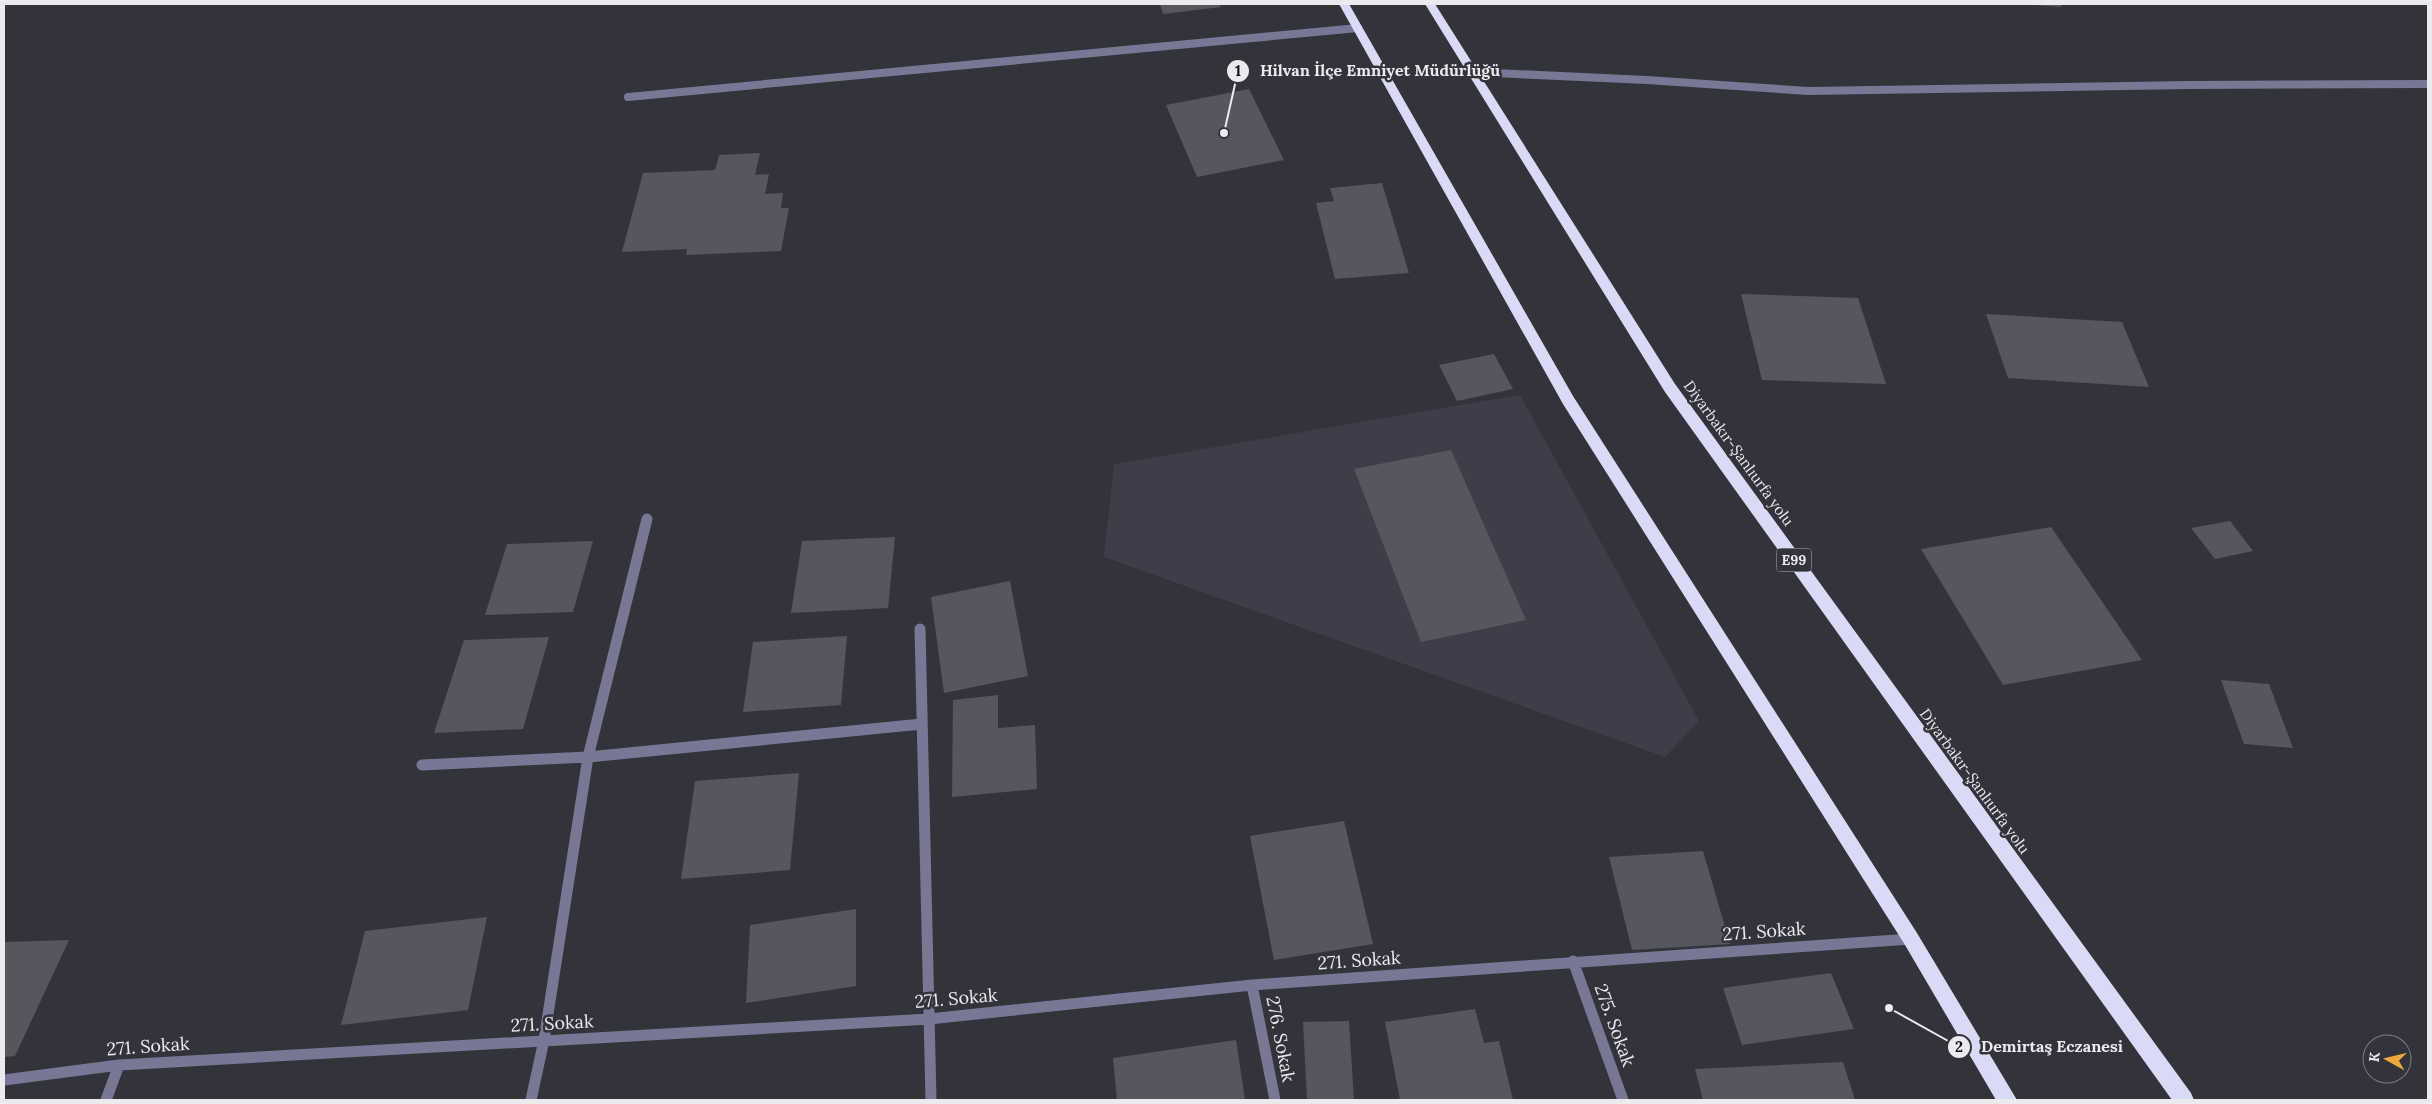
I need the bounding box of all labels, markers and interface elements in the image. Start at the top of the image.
callout: Hilvan İlçe Emniyet Müdürlüğü [1225,55,1510,86]
text: Hilvan İlçe Emniyet Müdürlüğü [1260,60,1500,80]
text: 1 [1235,61,1241,80]
street label: Diyarbakır-Şanlıurfa yolu [1680,377,1798,529]
road number: E99 [1776,548,1812,572]
street label: Diyarbakır-Şanlıurfa yolu [1916,705,2034,857]
street label: 271. Sokak [1722,917,1807,945]
street label: 271. Sokak [1317,946,1402,974]
street label: 275. Sokak [1589,981,1641,1070]
street label: 271. Sokak [914,983,999,1013]
street label: 276. Sokak [1261,994,1301,1084]
street label: 271. Sokak [510,1009,594,1037]
callout: Demirtaş Eczanesi [1946,1031,2133,1062]
street label: 271. Sokak [106,1032,191,1060]
north arrow [2362,1034,2412,1084]
text: Demirtaş Eczanesi [1981,1036,2123,1056]
text: 2 [1955,1037,1963,1056]
text: K [2365,1051,2384,1063]

